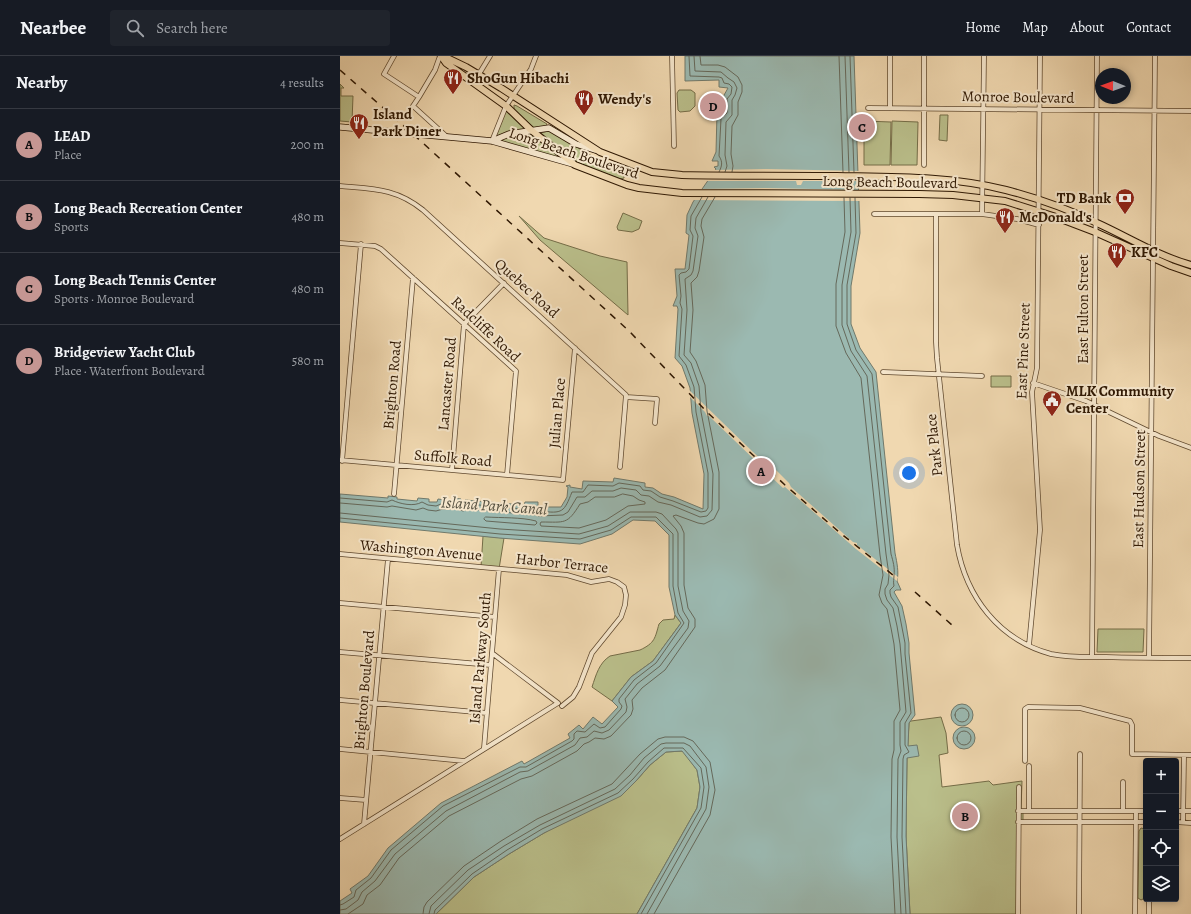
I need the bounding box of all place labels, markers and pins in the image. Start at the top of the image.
restaurant icon: ShoGun Hibachi [442,67,464,95]
place label: ShoGun Hibachi [467,68,570,88]
restaurant icon: Wendy's [573,88,595,116]
place label: Wendy's [597,89,651,109]
pin: D [700,91,726,121]
place label: Island Park Diner [373,104,441,141]
restaurant icon: Island Park Diner [348,112,370,140]
pin: C [849,112,875,142]
bank icon: TD Bank [1114,187,1136,215]
place label: TD Bank [1057,188,1111,208]
restaurant icon: McDonald's [994,206,1016,234]
place label: McDonald's [1019,207,1092,227]
restaurant icon: KFC [1106,241,1128,269]
place label: KFC [1131,242,1158,262]
place label: MLK Community Center [1066,381,1175,418]
public building icon: MLK Community Center [1041,389,1063,417]
pin: A [748,456,774,486]
pin: B [952,801,978,831]

